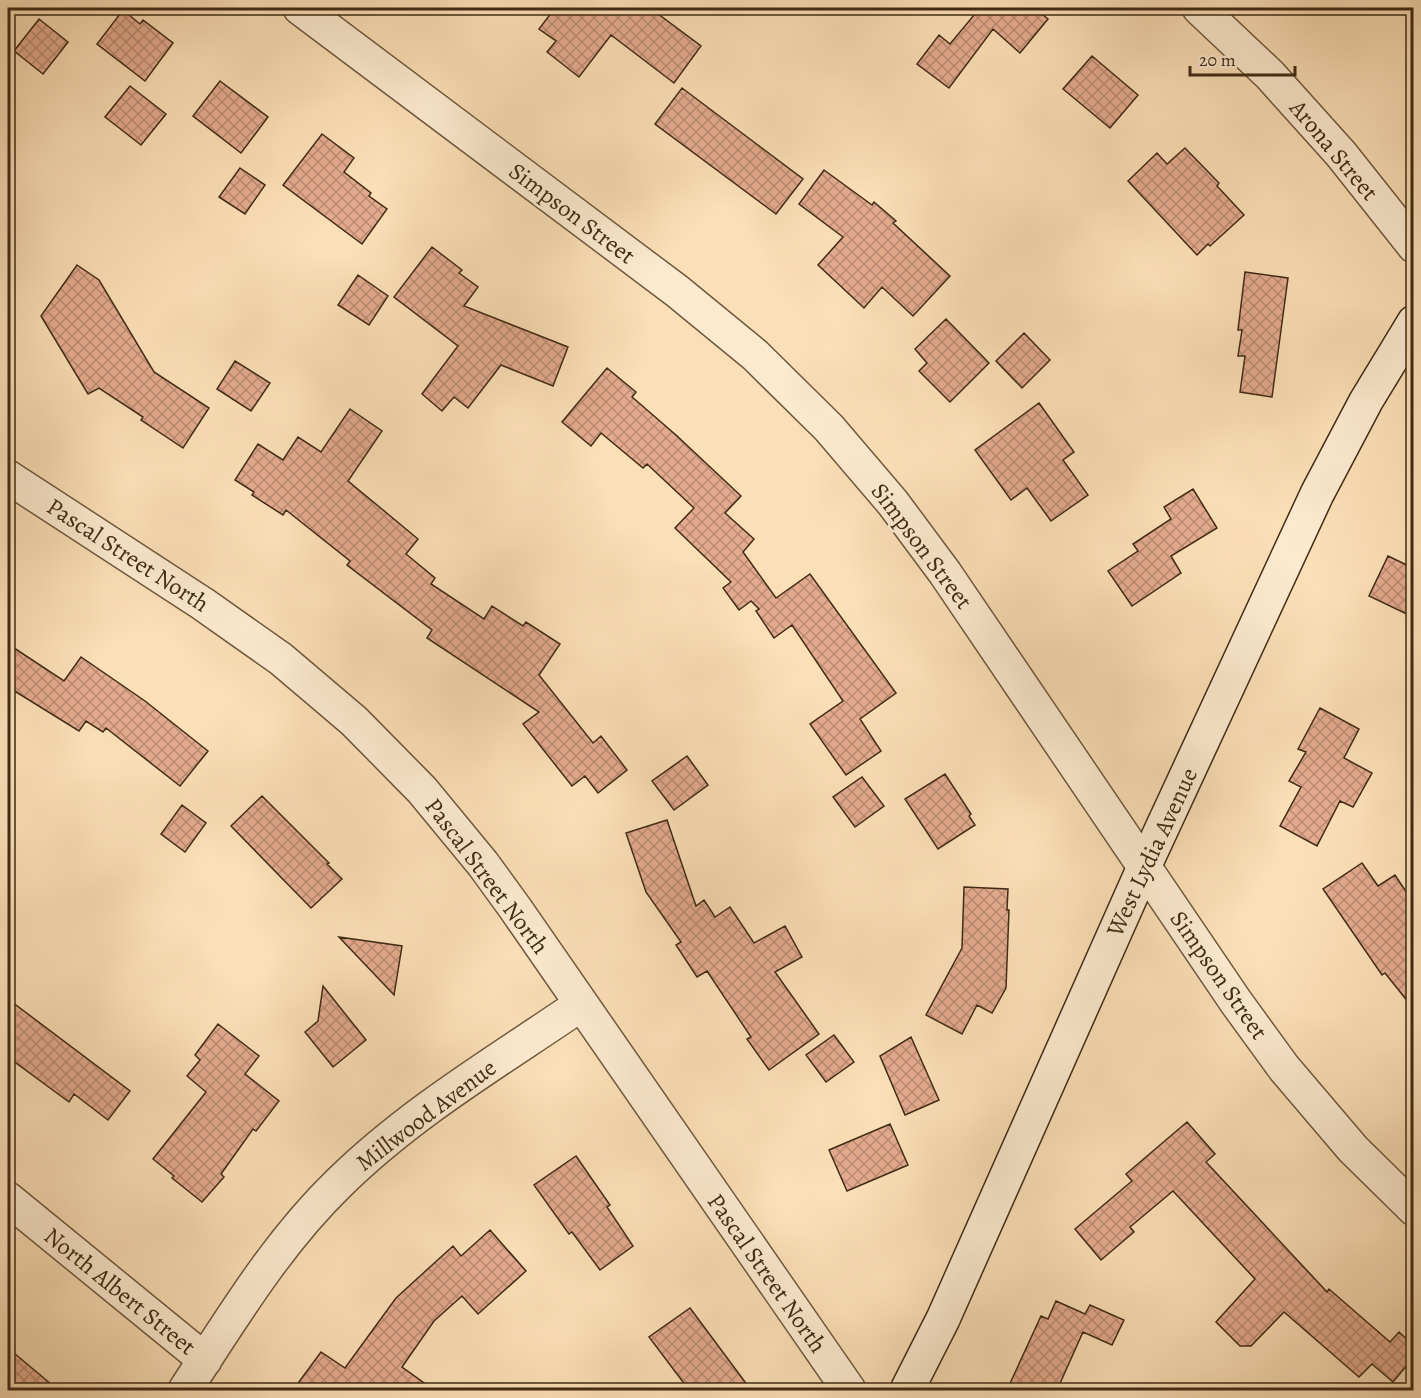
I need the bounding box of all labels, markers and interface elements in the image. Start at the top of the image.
scale bar [1190,39,1295,77]
text: 20 m [1199,48,1236,72]
street label: Arona Street [1282,92,1386,207]
street label: Simpson Street [502,155,642,271]
street label: Simpson Street [864,476,980,616]
street label: Pascal Street North [41,490,216,620]
street label: West Lydia Avenue [1098,762,1205,943]
street label: Pascal Street North [418,791,556,961]
street label: Simpson Street [1163,904,1275,1046]
street label: Millwood Avenue [349,1052,503,1178]
street label: Pascal Street North [700,1187,834,1359]
street label: North Albert Street [37,1220,203,1362]

